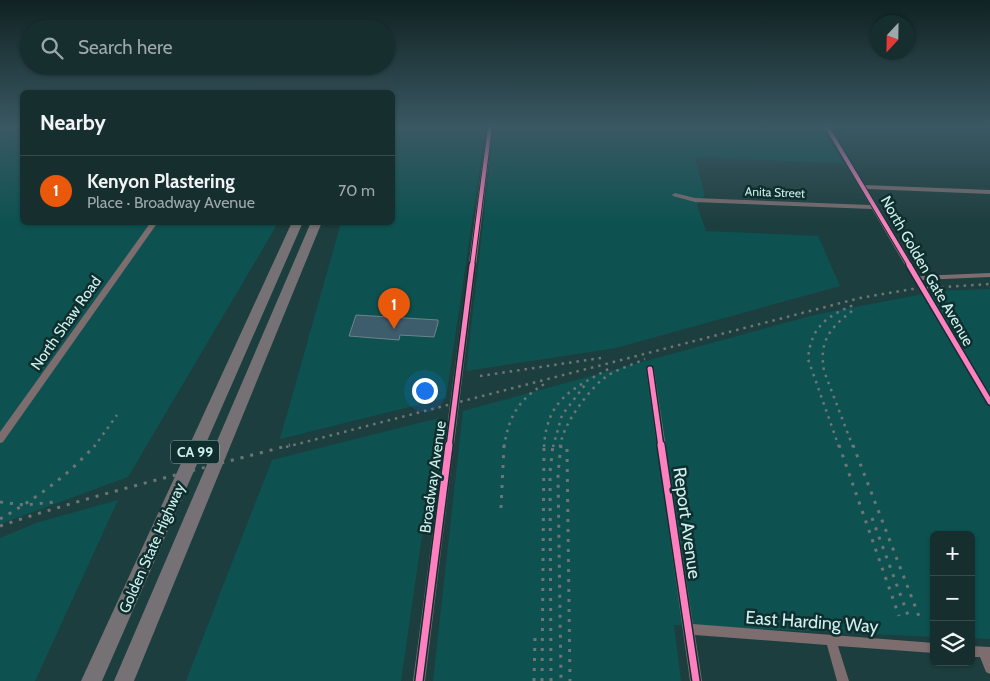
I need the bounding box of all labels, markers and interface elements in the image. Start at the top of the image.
north arrow [870,15,915,60]
search box [20,20,395,75]
icon: search [38,34,66,62]
text: Search here [78,36,172,59]
text: Nearby [40,110,106,135]
text: Kenyon Plastering [87,170,235,193]
text: 1 [53,181,59,200]
text: 70 m [338,181,375,200]
street label: Anita Street [745,183,805,201]
text: Place · Broadway Avenue [87,193,255,212]
street label: North Golden Gate Avenue [877,193,977,349]
street label: North Shaw Road [27,273,105,373]
pin: 1 [378,288,410,329]
your location [412,378,438,404]
street label: Broadway Avenue [416,419,450,534]
road number: CA 99 [171,441,219,464]
street label: Report Avenue [668,466,706,580]
street label: Golden State Highway [115,480,189,616]
map controls [930,531,975,666]
button: + [930,531,975,576]
button: − [930,576,975,621]
street label: East Harding Way [745,606,879,638]
button: layers [930,621,975,666]

